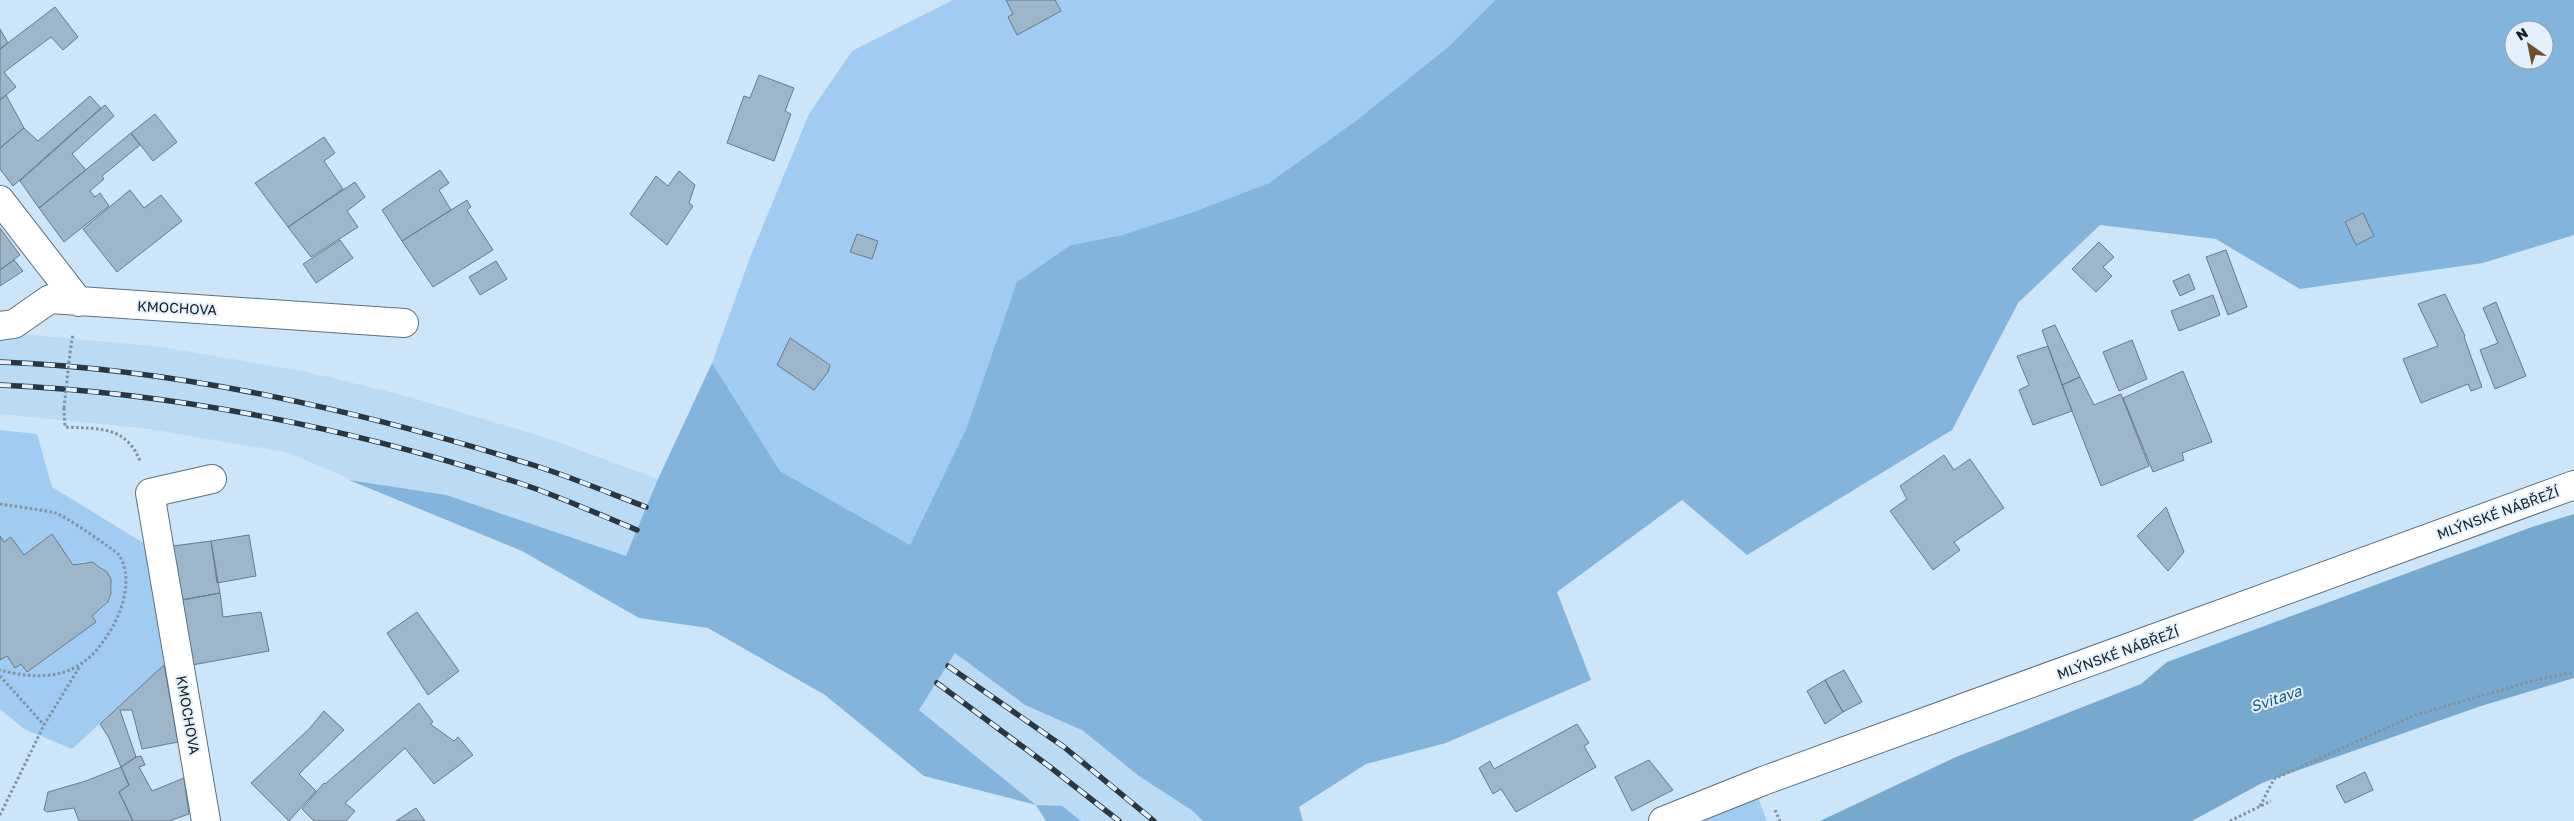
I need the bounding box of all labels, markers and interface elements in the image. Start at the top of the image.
north arrow [2504,20,2554,70]
text: N [2513,24,2531,44]
street label: KMOCHOVA [137,297,218,318]
street label: MLÝNSKÉ NÁBŘEŽÍ [2434,482,2562,543]
street label: MLÝNSKÉ NÁBŘEŽÍ [2054,622,2182,683]
street label: KMOCHOVA [173,674,204,756]
water label: Svitava [2248,681,2304,715]

